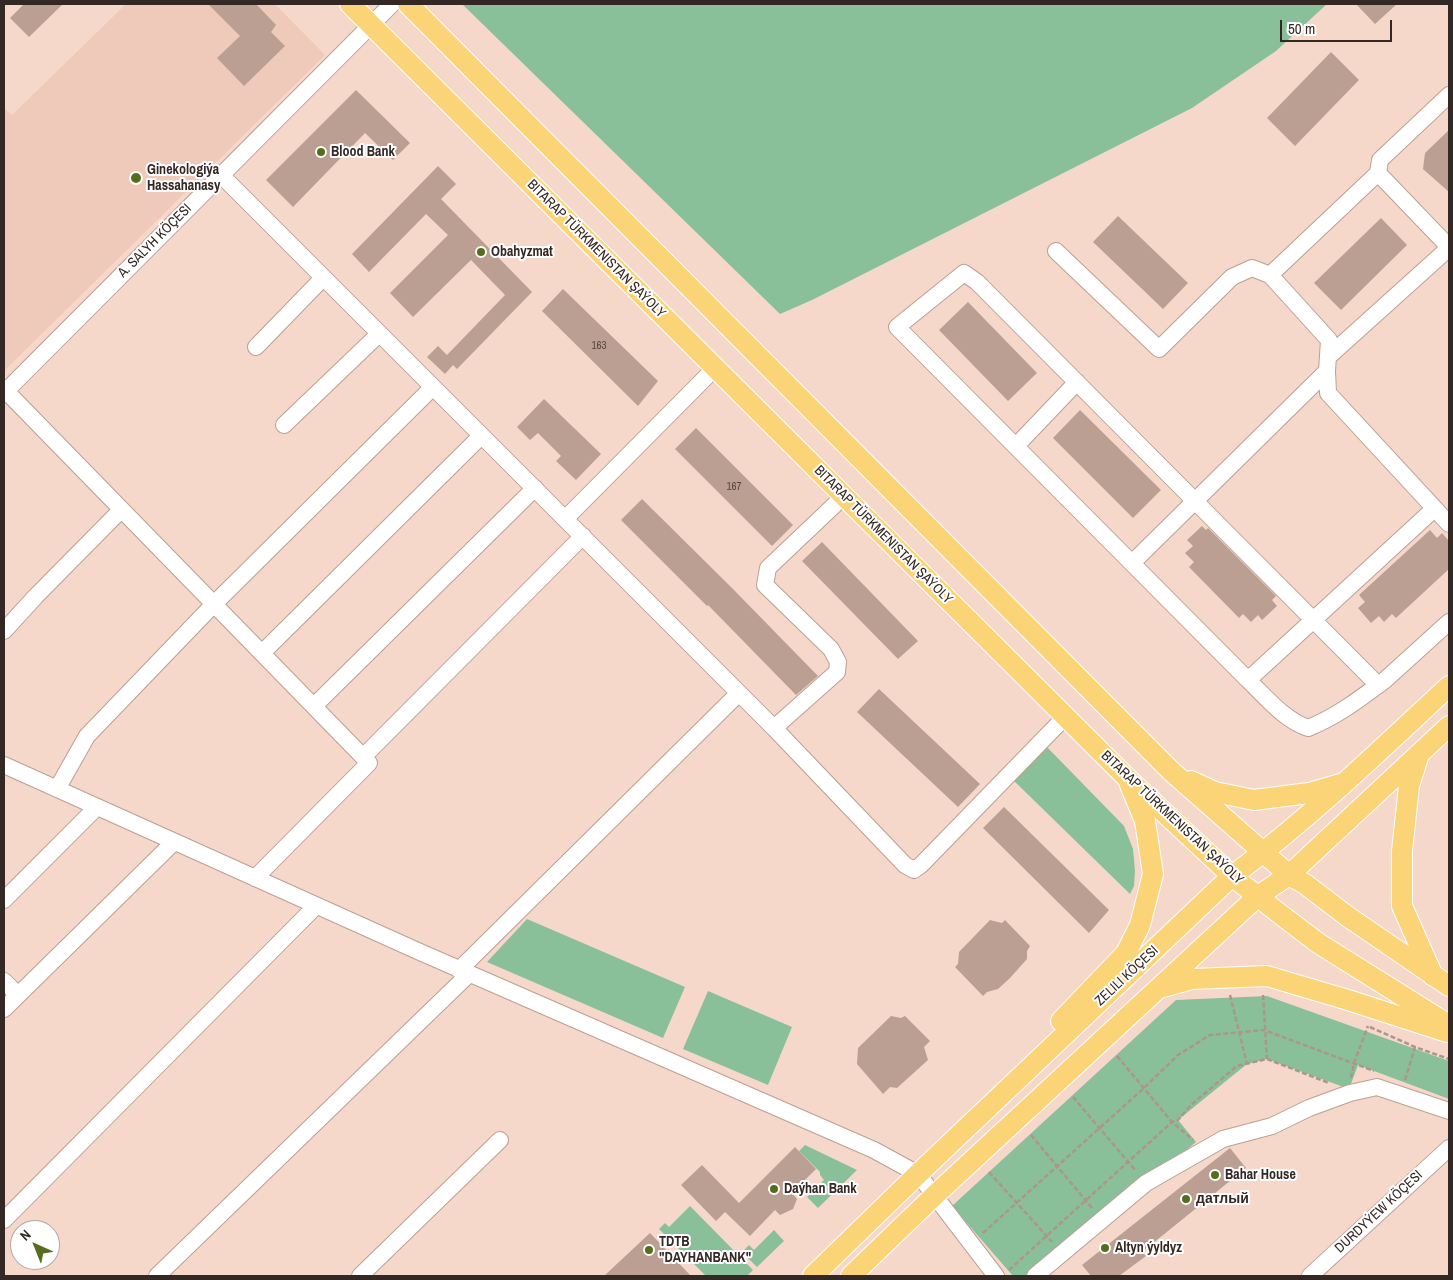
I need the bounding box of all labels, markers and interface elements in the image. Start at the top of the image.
scale bar [1283,10,1396,42]
text: 50 m [1288,18,1315,39]
place label: Blood Bank [331,144,395,160]
marker: Blood Bank [315,146,327,158]
place label: Ginekologiýa Hassahanasy [147,162,220,194]
marker: Ginekologiýa Hassahanasy [129,171,143,185]
street label: BITARAP TÜRKMENISTAN ŞAÝOLY [523,176,669,322]
street label: A. SALYH KÖÇESI [115,201,195,281]
place label: Obahyzmat [491,244,553,260]
marker: Obahyzmat [475,246,487,258]
house number: 163 [591,339,607,353]
street label: BITARAP TÜRKMENISTAN ŞAÝOLY [810,462,956,608]
house number: 167 [726,480,742,494]
street label: BITARAP TÜRKMENISTAN ŞAÝOLY [1097,748,1247,888]
street label: ZELILI KÖÇESI [1092,942,1162,1010]
place label: Bahar House [1225,1167,1296,1183]
street label: DURDYÝEW KÖÇESI [1332,1167,1426,1257]
marker: Bahar House [1209,1169,1221,1181]
place label: Daýhan Bank [784,1181,857,1197]
marker: Daýhan Bank [768,1183,780,1195]
place label: датлый [1196,1191,1249,1207]
marker: датлый [1180,1193,1192,1205]
north arrow [10,1220,60,1270]
text: N [16,1226,35,1244]
place label: TDTB "DAYHANBANK" [659,1234,751,1266]
place label: Altyn ýyldyz [1115,1240,1182,1256]
marker: Altyn ýyldyz [1099,1242,1111,1254]
marker: TDTB "DAYHANBANK" [643,1244,655,1256]

